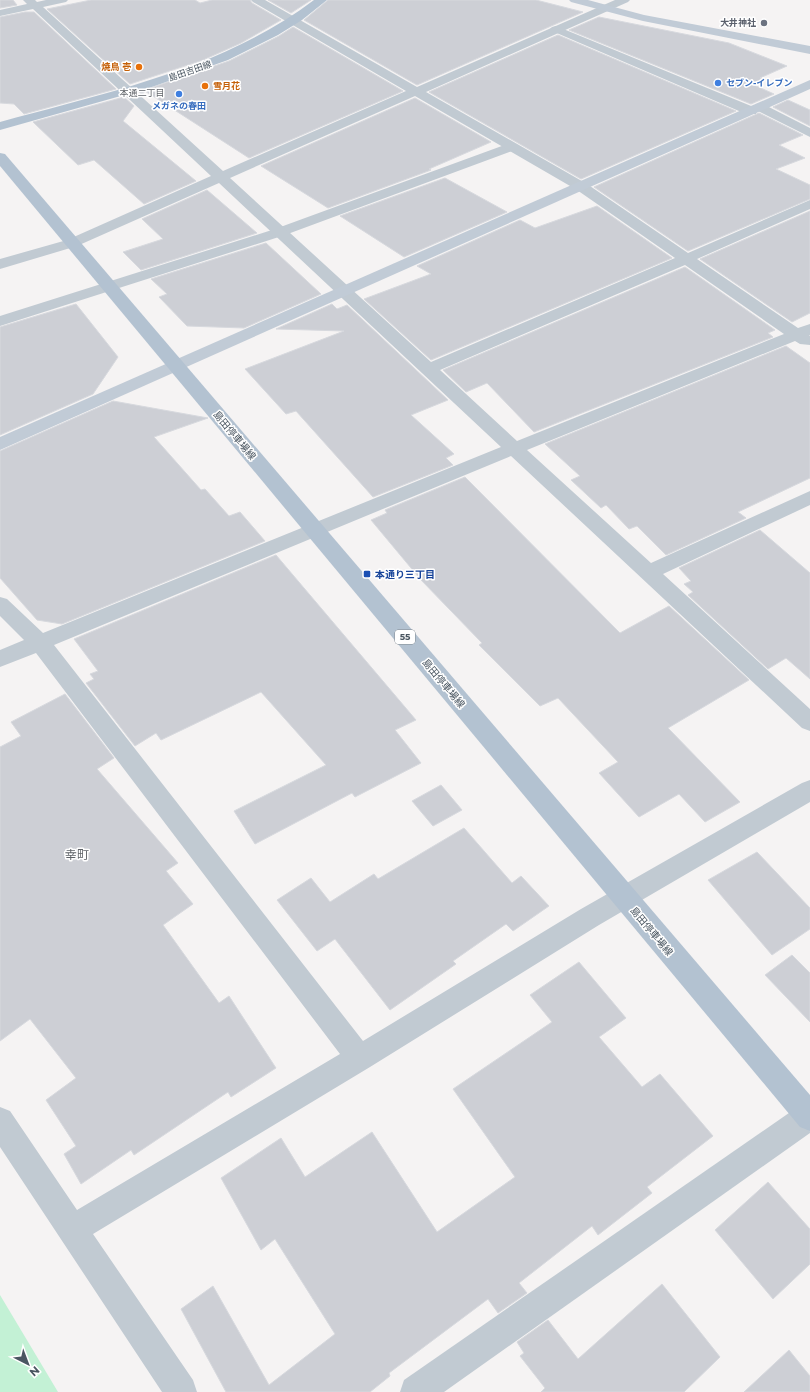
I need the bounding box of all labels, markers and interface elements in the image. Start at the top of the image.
place label: 大井神社 [720,17,756,28]
marker: 大井神社 [759,18,769,28]
street label: 島田吉田線 [167,58,214,83]
place label: 焼鳥 壱 [100,61,131,72]
marker: 焼鳥 壱 [134,62,144,72]
place label: セブン-イレブン [726,77,792,88]
marker: セブン-イレブン [713,78,723,88]
place label: 雪月花 [213,80,240,91]
marker: 雪月花 [200,81,210,91]
district label: 本通二丁目 [119,87,165,98]
marker: メガネの春田 [174,89,184,99]
place label: メガネの春田 [152,100,206,111]
street label: 島田停車場線 [210,408,259,462]
place label: 本通り三丁目 [374,568,435,581]
marker: 本通り三丁目 [362,569,372,579]
road number: 55 [395,630,415,644]
street label: 島田停車場線 [419,656,468,710]
district label: 幸町 [65,847,89,862]
street label: 島田停車場線 [627,904,676,958]
north arrow [8,1344,48,1384]
text: N [27,1363,43,1380]

